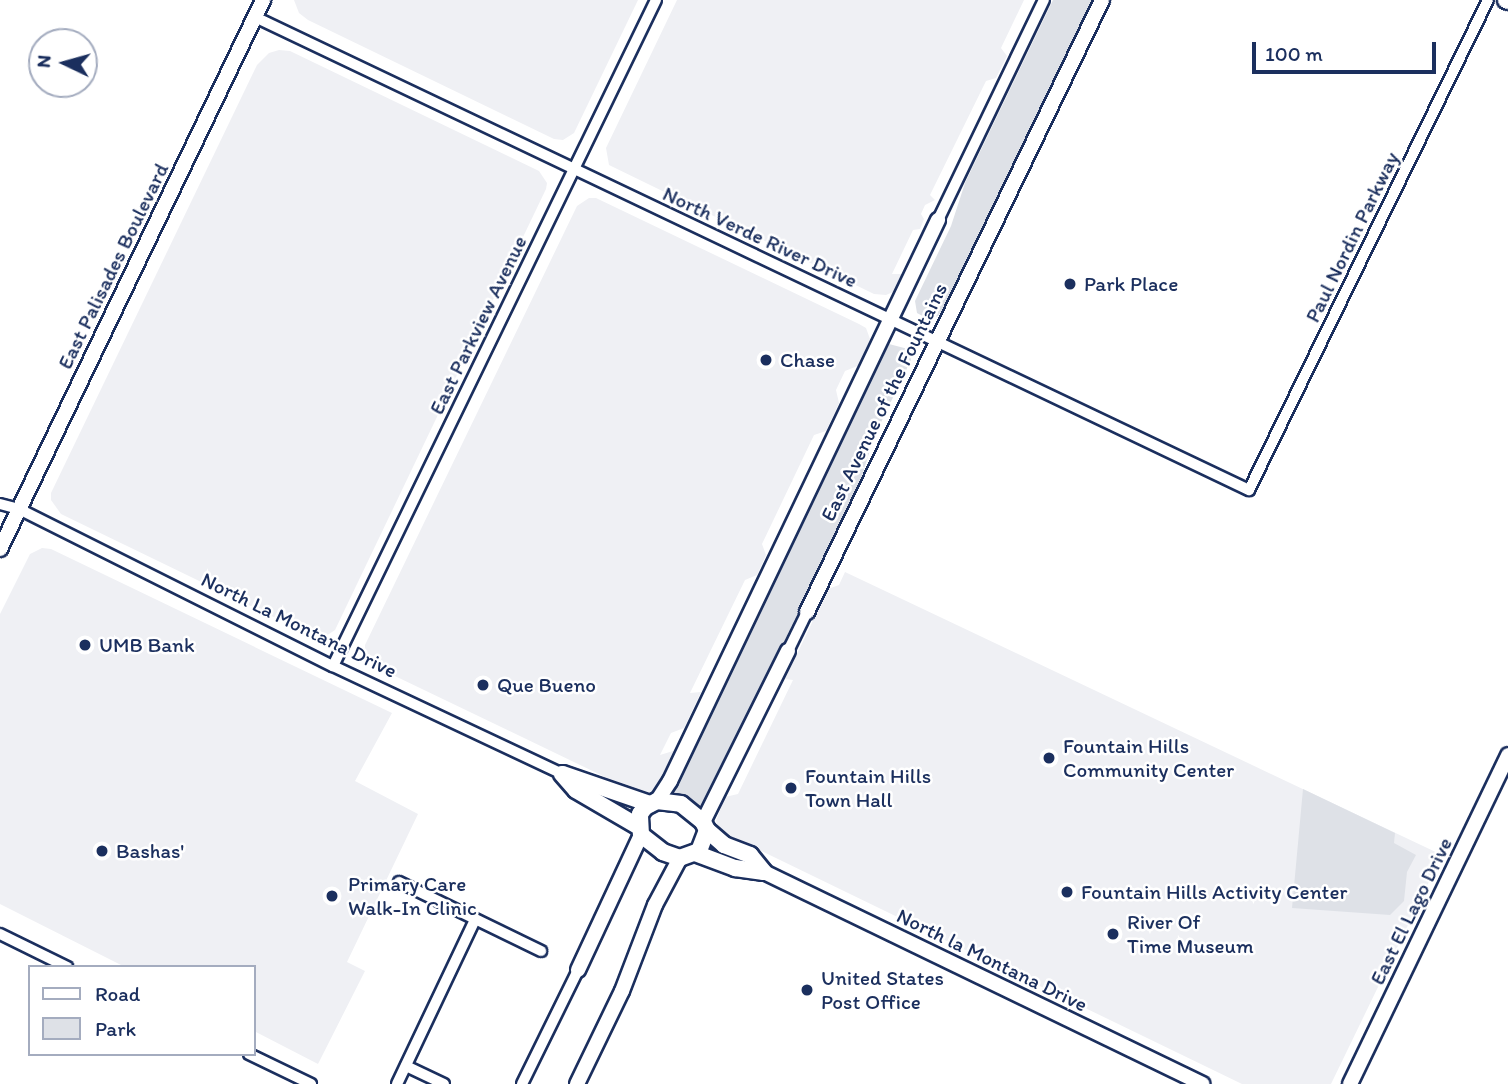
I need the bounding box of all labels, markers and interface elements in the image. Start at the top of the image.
north arrow [28,28,98,98]
scale bar [1256,28,1440,72]
text: 100 m [1265,41,1323,66]
text: N [32,54,56,69]
street label: Paul Nordin Parkway [1300,148,1404,326]
street label: East Palisades Boulevard [52,159,174,373]
street label: North Verde River Drive [659,181,861,293]
street label: East Parkview Avenue [424,232,532,418]
place label: Park Place [1084,271,1178,297]
marker: Park Place [1062,276,1078,292]
street label: East Avenue of the Fountains [815,279,953,525]
place label: Chase [780,347,835,373]
marker: Chase [758,352,774,368]
street label: North La Montana Drive [197,566,401,684]
place label: UMB Bank [99,632,195,658]
marker: UMB Bank [77,637,93,653]
place label: Que Bueno [497,672,596,698]
marker: Que Bueno [475,677,491,693]
place label: Fountain Hills Community Center [1063,733,1235,783]
marker: Fountain Hills Community Center [1041,750,1057,766]
place label: Fountain Hills Town Hall [805,763,931,813]
marker: Fountain Hills Town Hall [783,780,799,796]
street label: East El Lago Drive [1364,833,1458,989]
place label: Bashas' [116,838,184,864]
marker: Bashas' [94,843,110,859]
place label: Primary Care Walk-In Clinic [348,871,477,921]
place label: Fountain Hills Activity Center [1081,879,1348,905]
marker: Fountain Hills Activity Center [1059,884,1075,900]
marker: Primary Care Walk-In Clinic [322,886,342,906]
street label: North la Montana Drive [892,902,1092,1018]
place label: River Of Time Museum [1127,909,1253,959]
marker: River Of Time Museum [1105,926,1121,942]
legend [28,965,256,1056]
place label: United States Post Office [821,965,944,1015]
text: Road [95,981,140,1006]
marker: United States Post Office [799,982,815,998]
text: Park [95,1016,136,1041]

